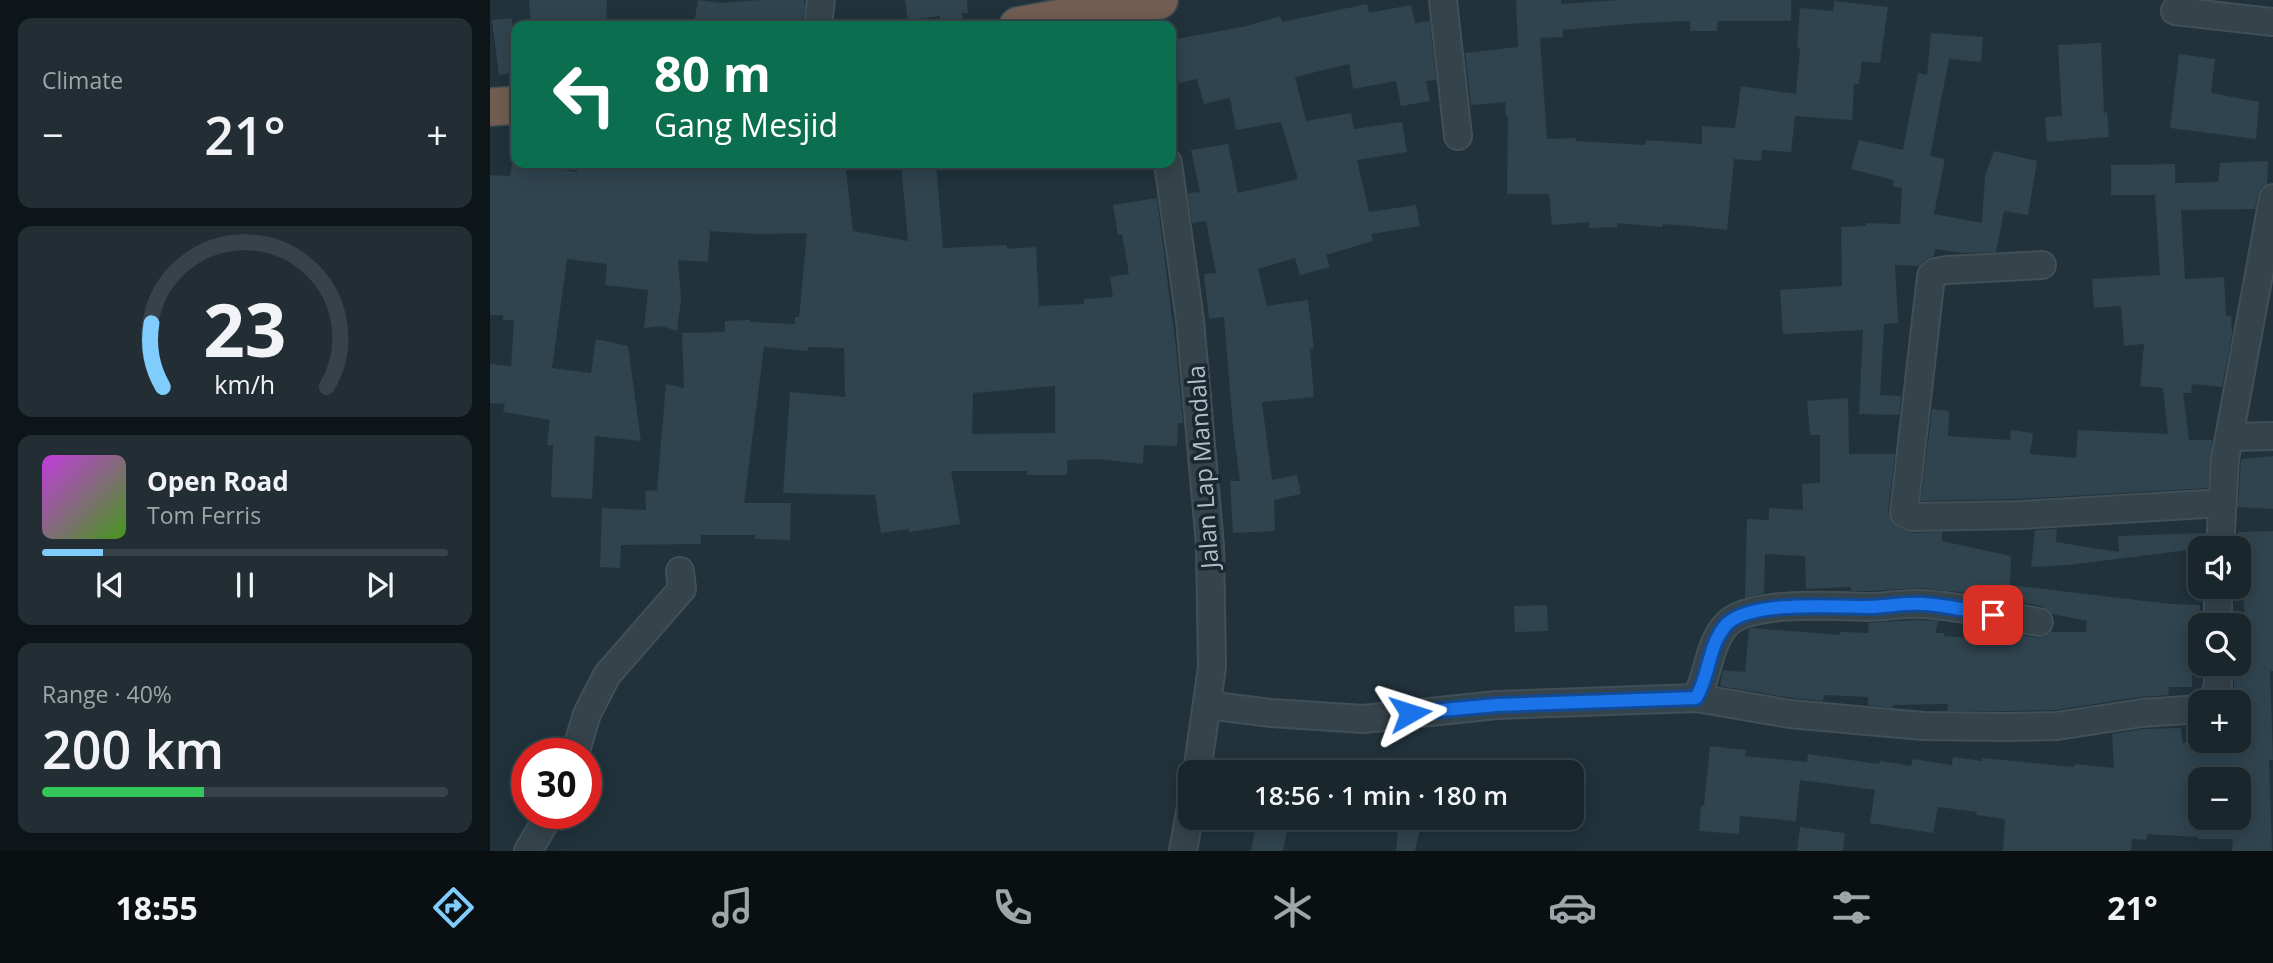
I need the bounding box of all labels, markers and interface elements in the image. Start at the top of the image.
text: 80 m [654,40,771,106]
icon: left [539,49,630,140]
text: Climate [42,64,123,96]
text: 21° [204,99,286,170]
text: Gang Mesjid [654,103,838,146]
text: − [42,108,64,160]
text: + [426,108,448,160]
text: 23 [203,280,287,379]
street label: Jalan Lap Mandala [1178,364,1226,572]
text: km/h [215,367,275,401]
text: Open Road [147,463,289,499]
text: Tom Ferris [147,499,261,531]
map controls [2188,536,2251,830]
button: sound [2188,536,2251,599]
icon: previous [91,566,129,604]
icon: pause [226,566,264,604]
icon: next [361,566,399,604]
pin [1963,585,2023,645]
icon: arrive [1974,596,2012,634]
button: search [2188,613,2251,676]
position arrow [1373,676,1447,750]
text: Range · 40% [42,678,172,710]
button: + [2188,690,2251,753]
text: 200 km [42,713,224,784]
speed limit sign: 30 [511,738,602,829]
button: − [2188,767,2251,830]
text: 18:56 · 1 min · 180 m [1254,777,1508,813]
icon: directions [429,883,478,932]
icon: music [708,883,757,932]
icon: phone [988,883,1037,932]
icon: climate [1268,883,1317,932]
icon: car [1548,883,1597,932]
icon: filters [1827,883,1876,932]
text: 18:55 [115,886,198,929]
text: 21° [2107,886,2158,929]

